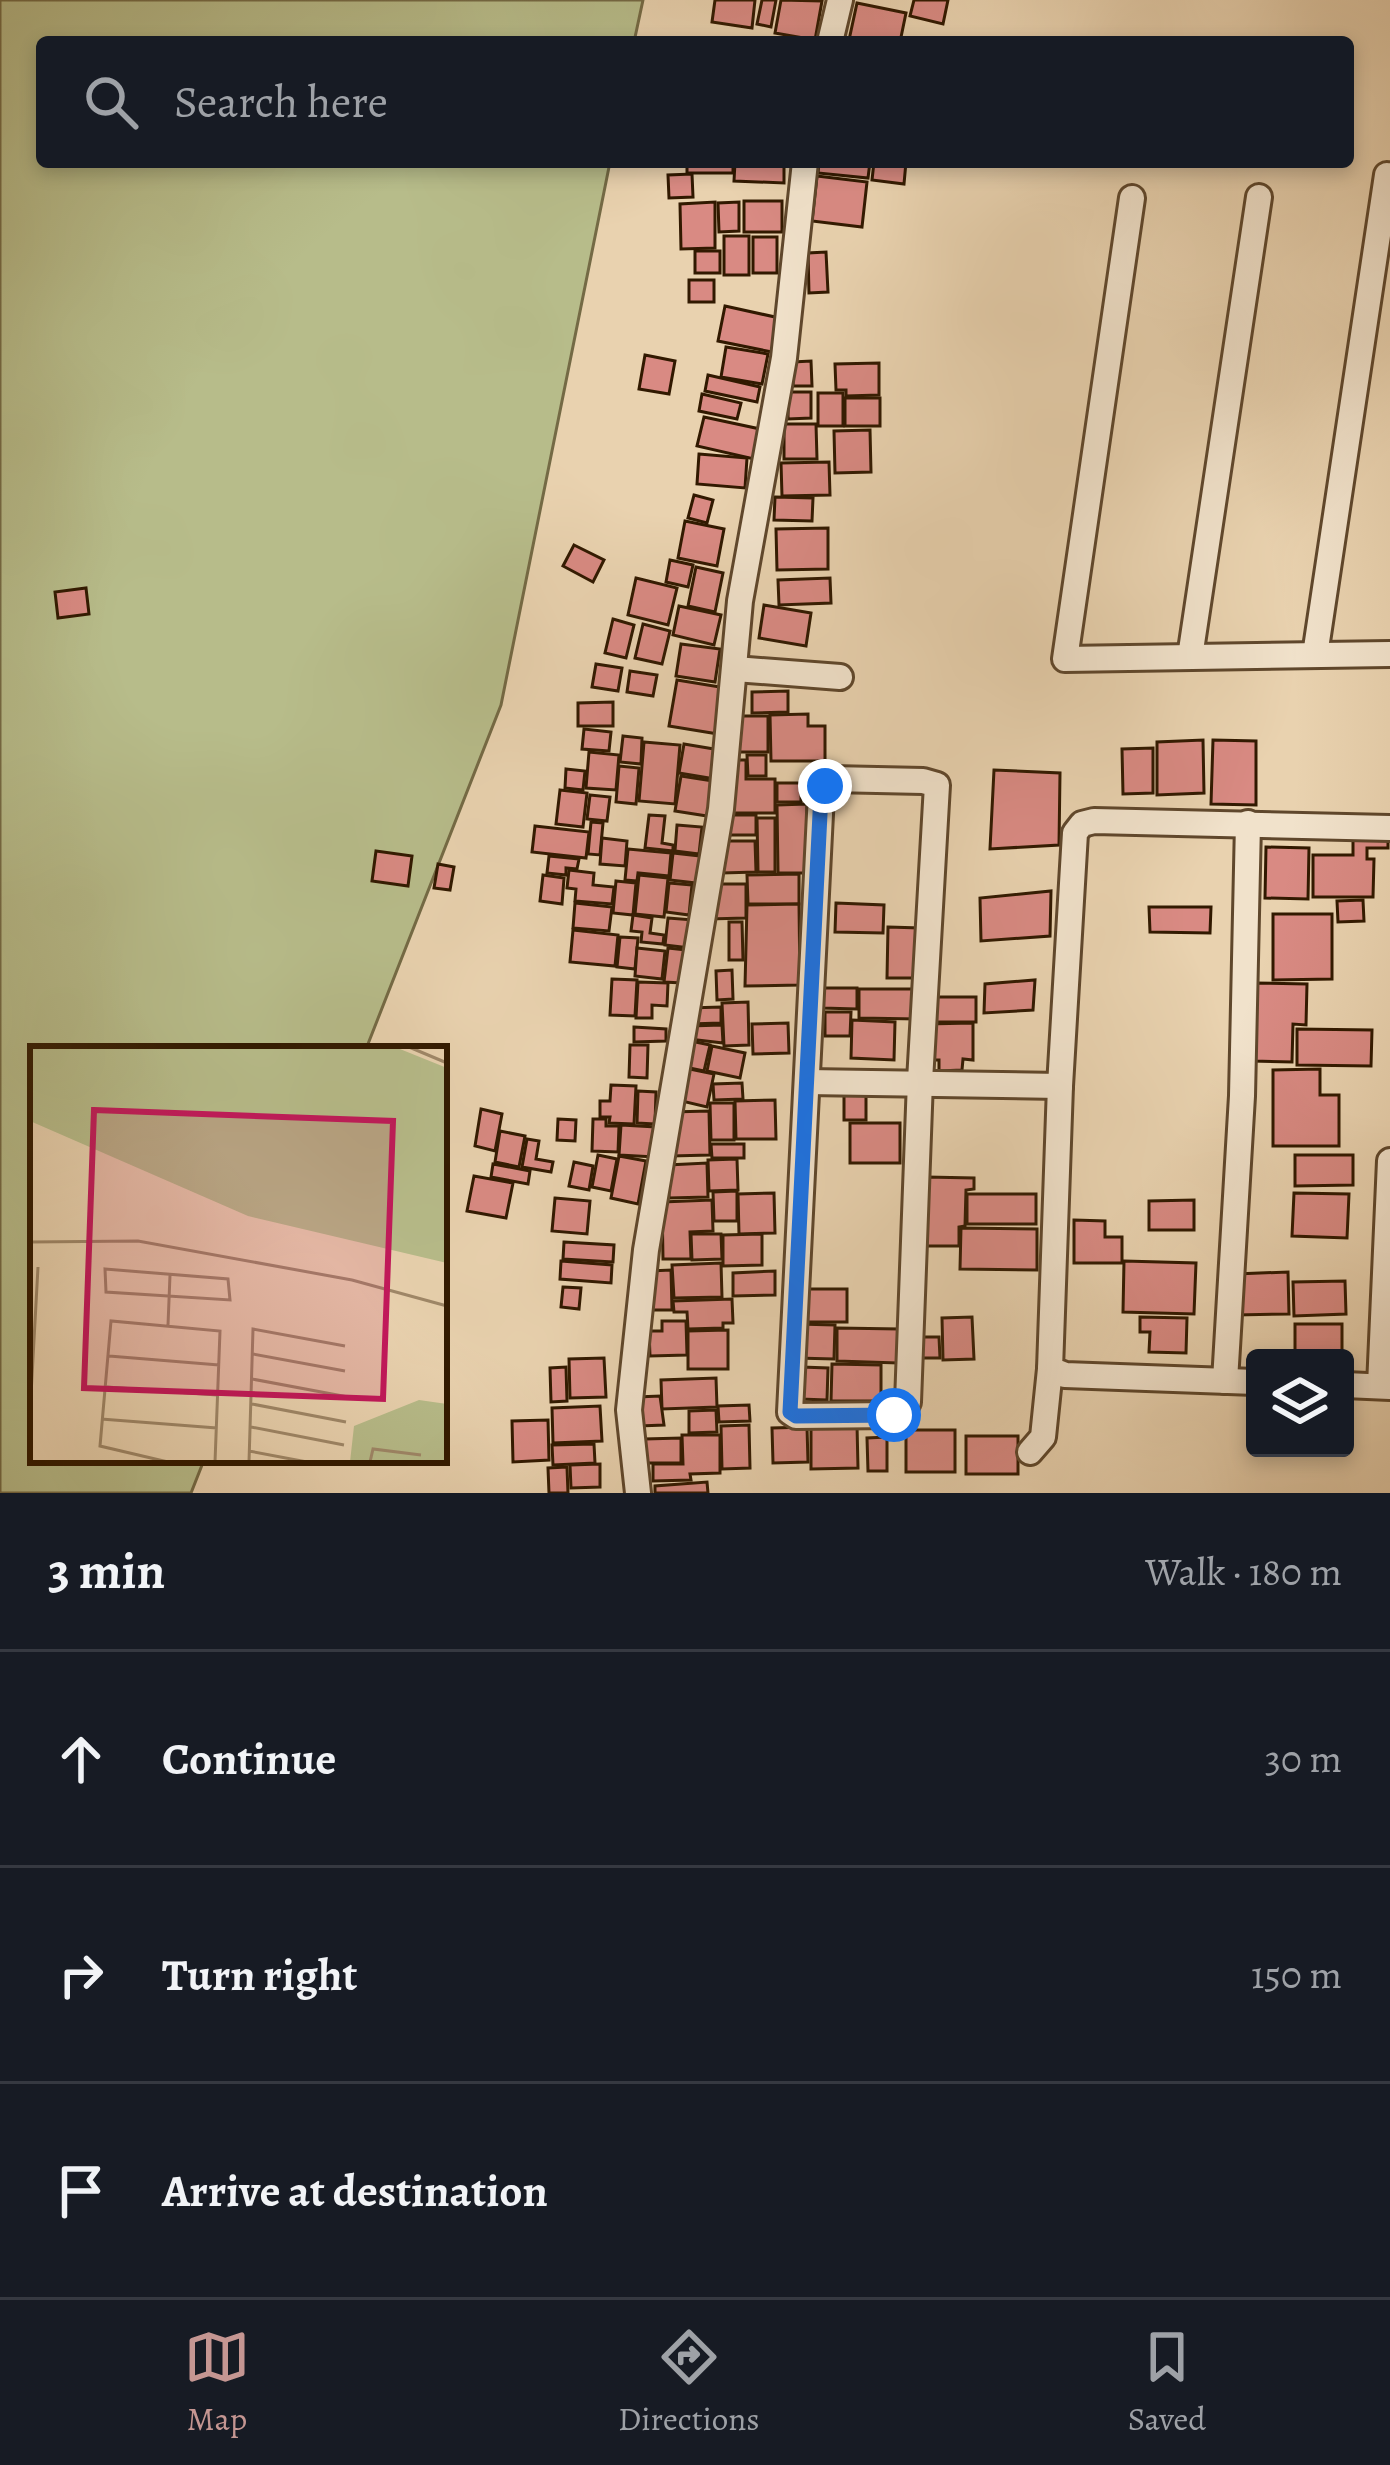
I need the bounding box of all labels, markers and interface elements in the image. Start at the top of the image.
search box [36,36,1354,168]
icon: search [78,69,144,135]
text: Search here [174,71,388,133]
route end [798,759,852,813]
inset map [30,1046,447,1463]
map controls [1246,1349,1354,1457]
button: layers [1246,1349,1354,1457]
route start [867,1388,921,1442]
text: 3 min [48,1536,165,1606]
text: Walk · 180 m [1145,1545,1342,1598]
icon: ahead [48,1726,114,1792]
text: Continue [162,1728,336,1790]
text: 30 m [1265,1732,1342,1785]
icon: right [48,1942,114,2008]
text: Turn right [162,1944,357,2006]
text: 150 m [1251,1948,1342,2001]
icon: arrive [48,2158,114,2224]
text: Arrive at destination [162,2160,548,2222]
tab: Map [184,2324,250,2441]
tab: Directions [618,2324,760,2441]
tab: Saved [1128,2324,1206,2441]

